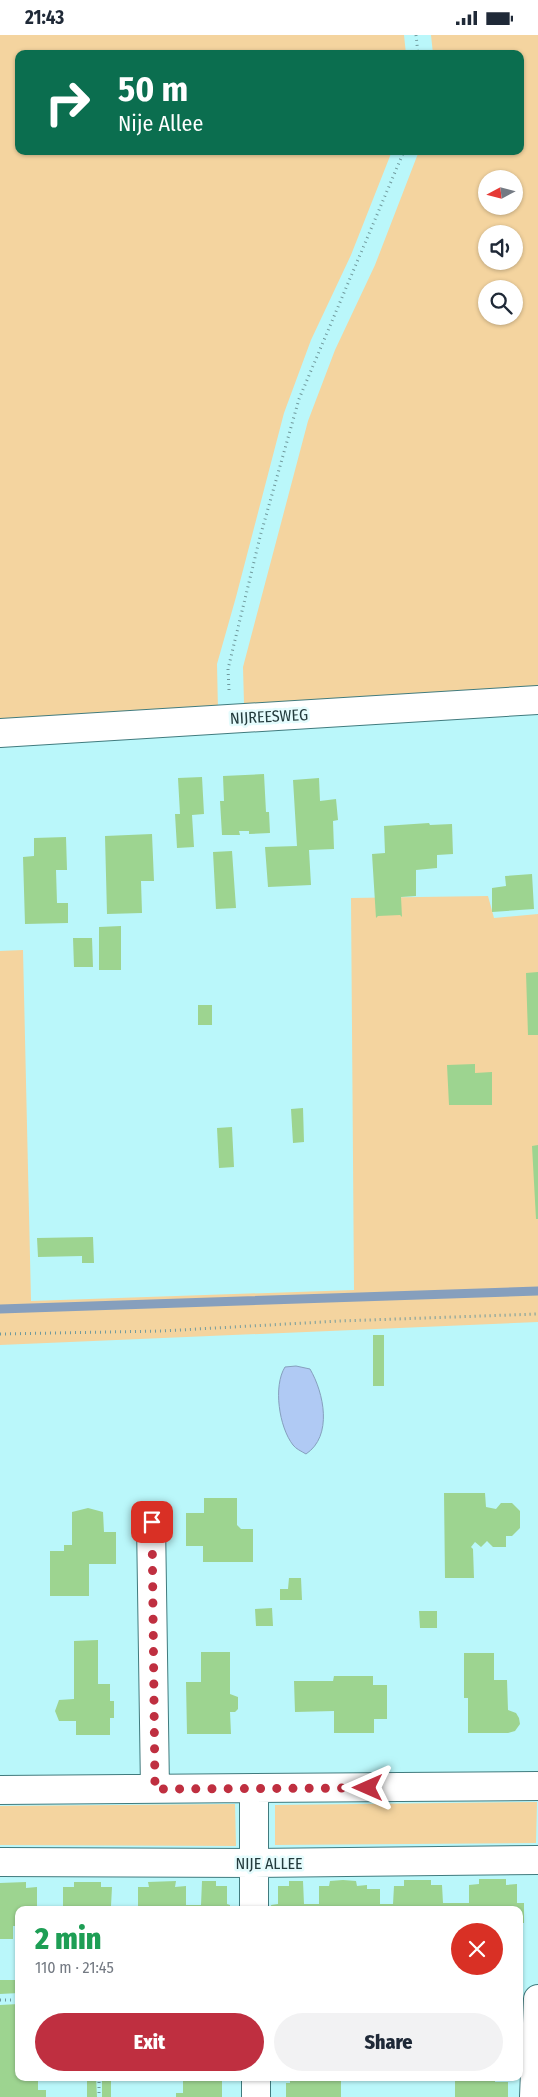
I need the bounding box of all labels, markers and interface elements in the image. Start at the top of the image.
text: 21:43 [25,6,64,29]
text: 50 m [118,68,188,110]
icon: right [35,70,100,135]
text: Nije Allee [118,110,203,137]
north arrow [478,170,522,215]
map controls [478,170,523,325]
button: sound [478,225,523,270]
button: search [478,280,523,325]
street label: NIJREESWEG [230,705,309,728]
pin [131,1501,173,1543]
icon: arrive [138,1508,166,1536]
position arrow [341,1761,393,1813]
street label: NIJE ALLEE [235,1854,303,1873]
text: 2 min [35,1921,101,1957]
button: close [451,1923,503,1975]
text: 110 m · 21:45 [35,1958,114,1977]
button: Exit [35,2013,264,2071]
button: Share [274,2013,503,2071]

